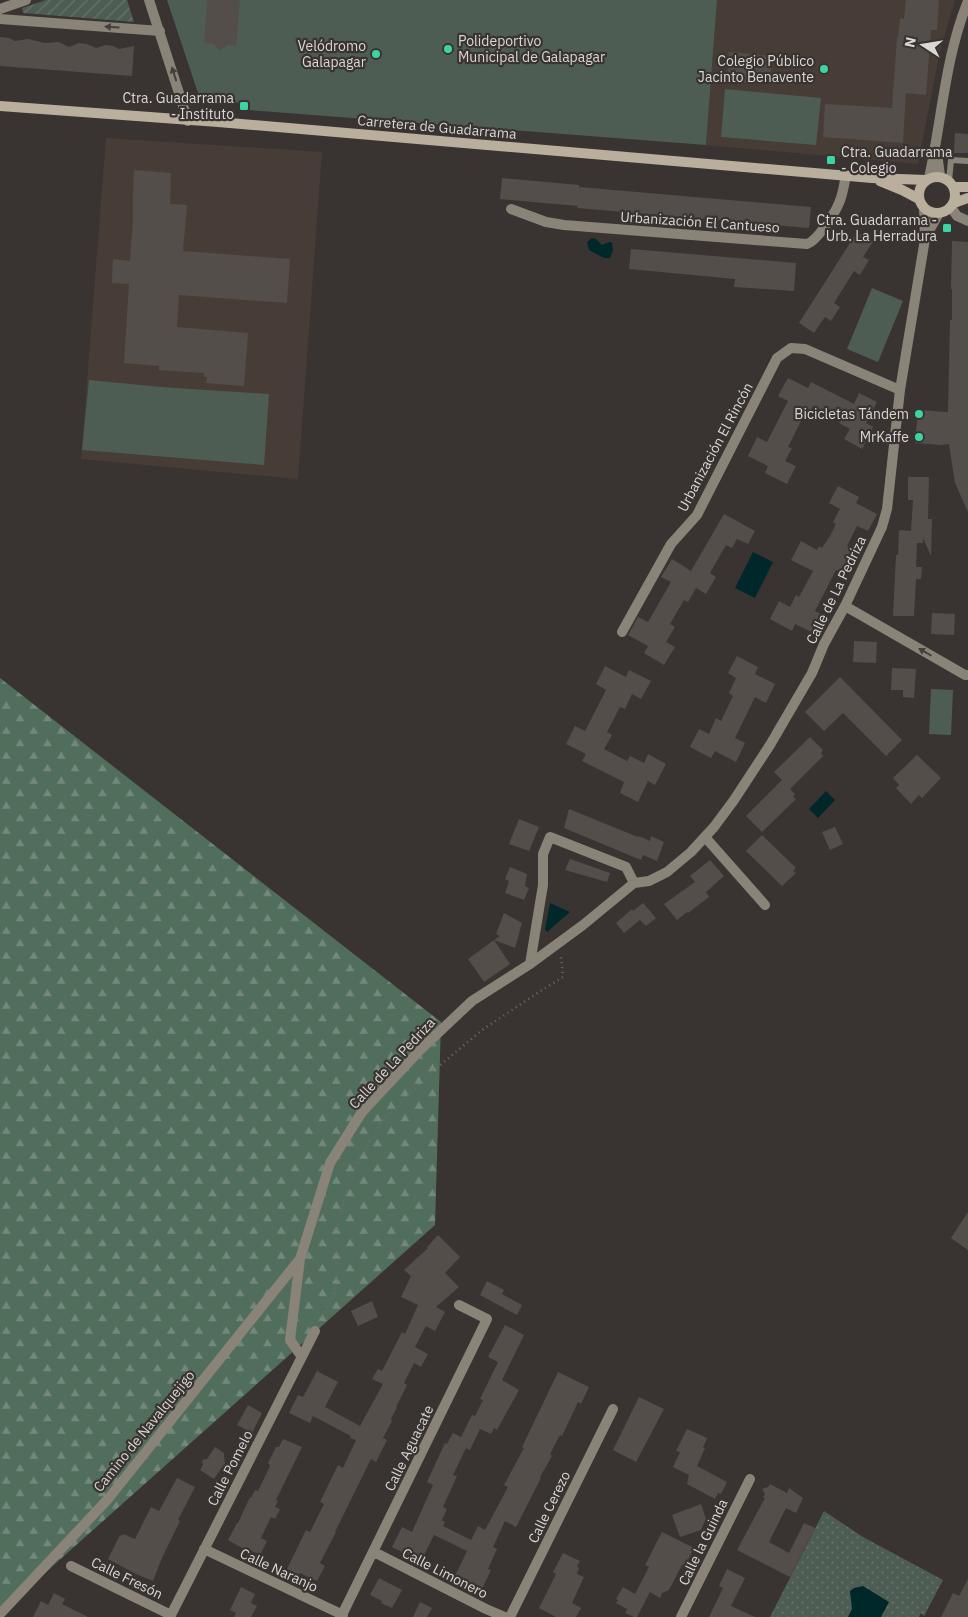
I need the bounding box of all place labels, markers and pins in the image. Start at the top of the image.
place label: Polideportivo Municipal de Galapagar [458,32,605,66]
place label: Velódromo Galapagar [297,37,366,71]
marker: Polideportivo Municipal de Galapagar [442,43,454,55]
marker: Velódromo Galapagar [370,48,382,60]
place label: Colegio Público Jacinto Benavente [698,52,814,86]
marker: Colegio Público Jacinto Benavente [818,63,830,75]
place label: Ctra. Guadarrama - Instituto [122,89,235,123]
marker: Ctra. Guadarrama - Instituto [238,100,250,112]
place label: Ctra. Guadarrama - Colegio [841,143,953,177]
marker: Ctra. Guadarrama - Colegio [825,154,837,166]
place label: Ctra. Guadarrama - Urb. La Herradura [817,211,938,245]
marker: Ctra. Guadarrama - Urb. La Herradura [941,222,953,234]
place label: Bicicletas Tándem [794,405,909,423]
marker: Bicicletas Tándem [913,408,925,420]
place label: MrKaffe [860,428,909,446]
marker: MrKaffe [913,431,925,443]

